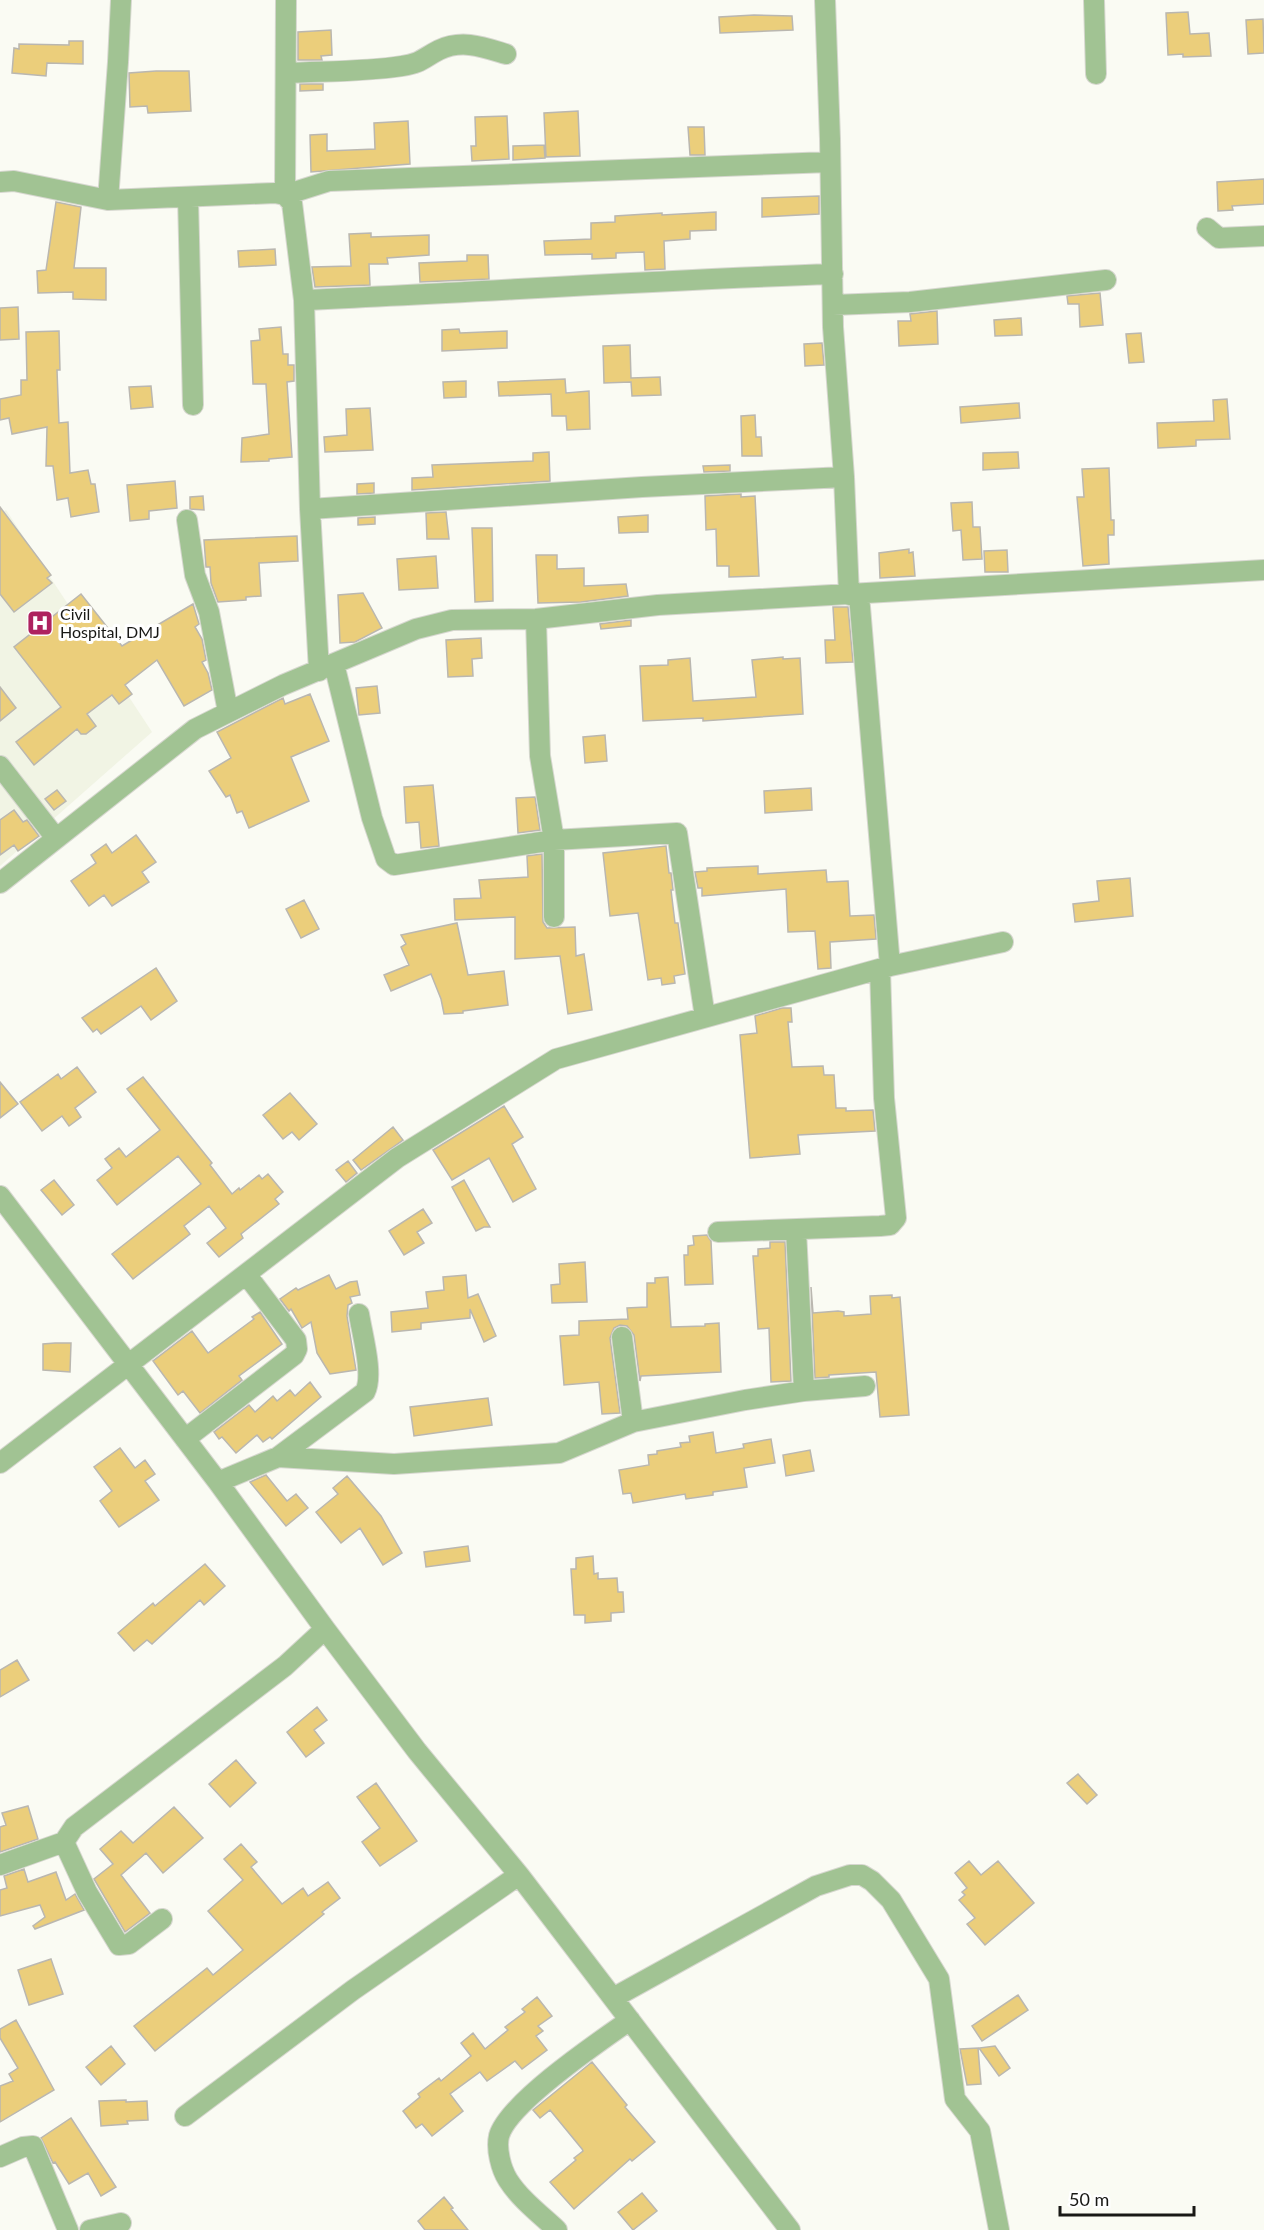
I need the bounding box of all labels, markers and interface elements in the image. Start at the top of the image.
place label: Civil Hospital, DMJ [60,604,160,641]
hospital icon: Civil Hospital, DMJ [25,608,55,638]
scale bar [1060,2179,1194,2217]
text: 50 m [1069,2188,1109,2210]

